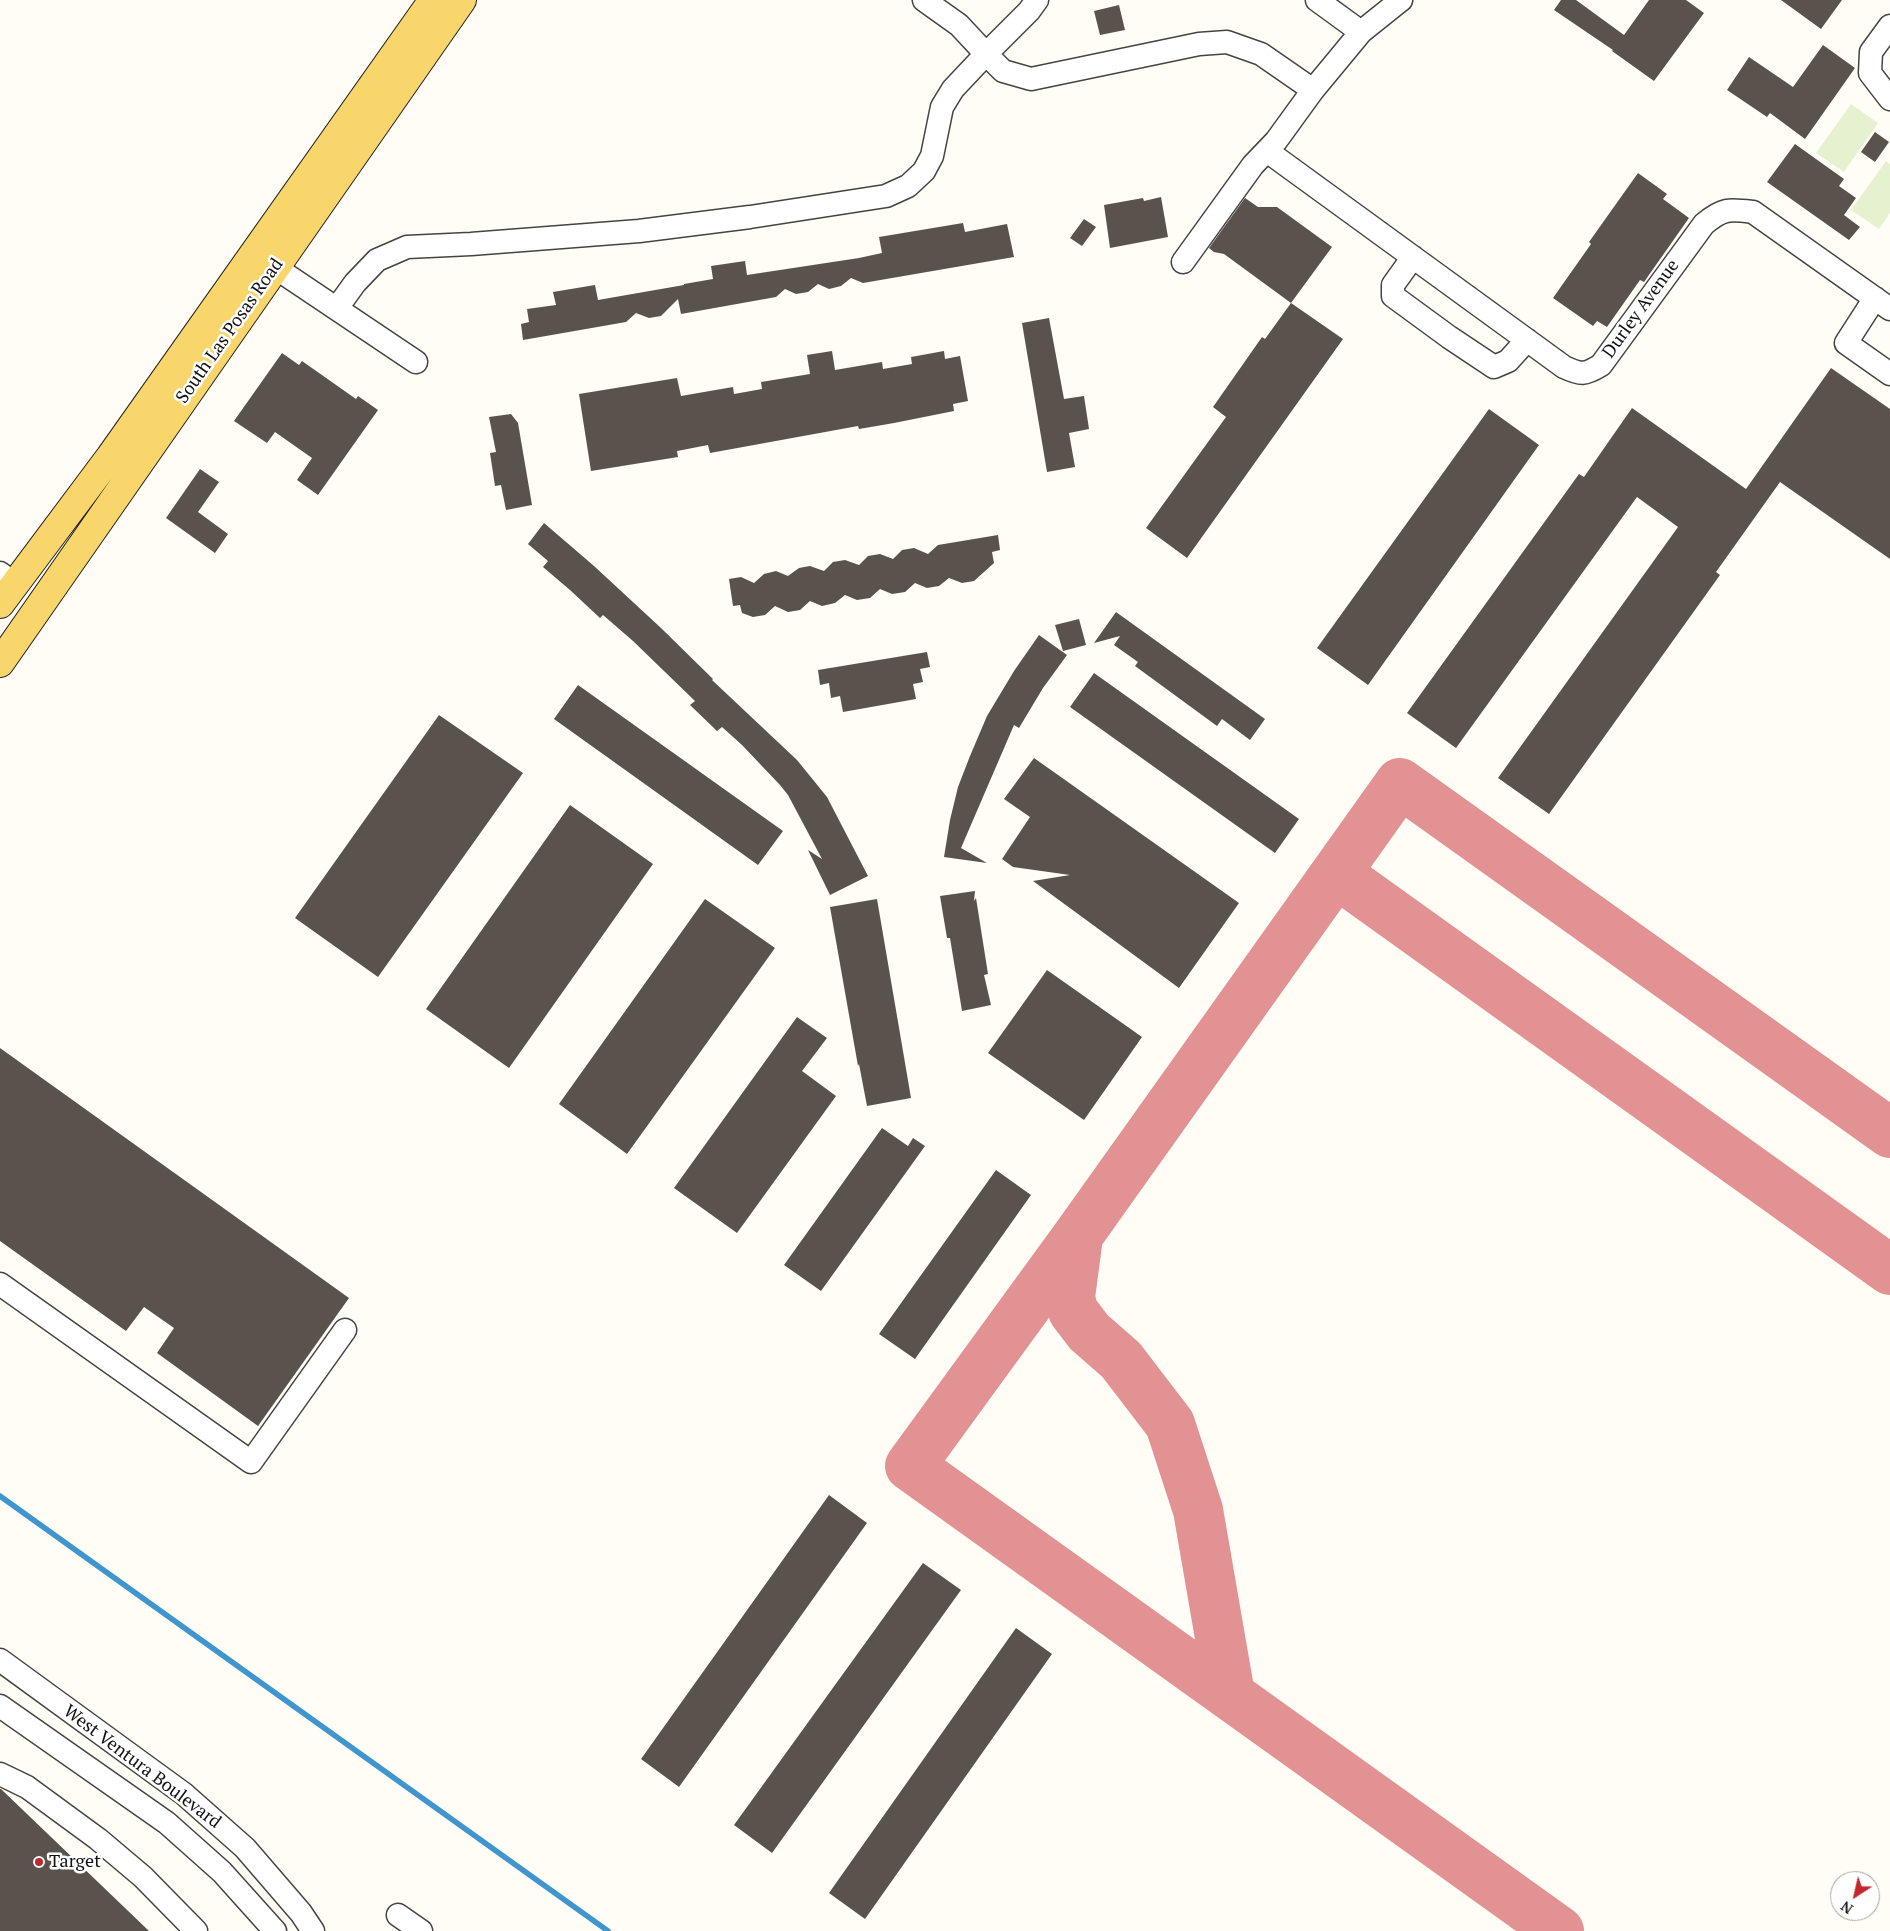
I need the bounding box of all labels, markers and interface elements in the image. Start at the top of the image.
street label: South Las Posas Road [172,254,288,408]
street label: Durley Avenue [1598,256,1684,362]
street label: West Ventura Boulevard [59,1701,225,1833]
place label: Target [49,1851,101,1873]
marker: Target [33,1856,45,1868]
north arrow [1830,1871,1880,1921]
text: N [1837,1897,1856,1919]

